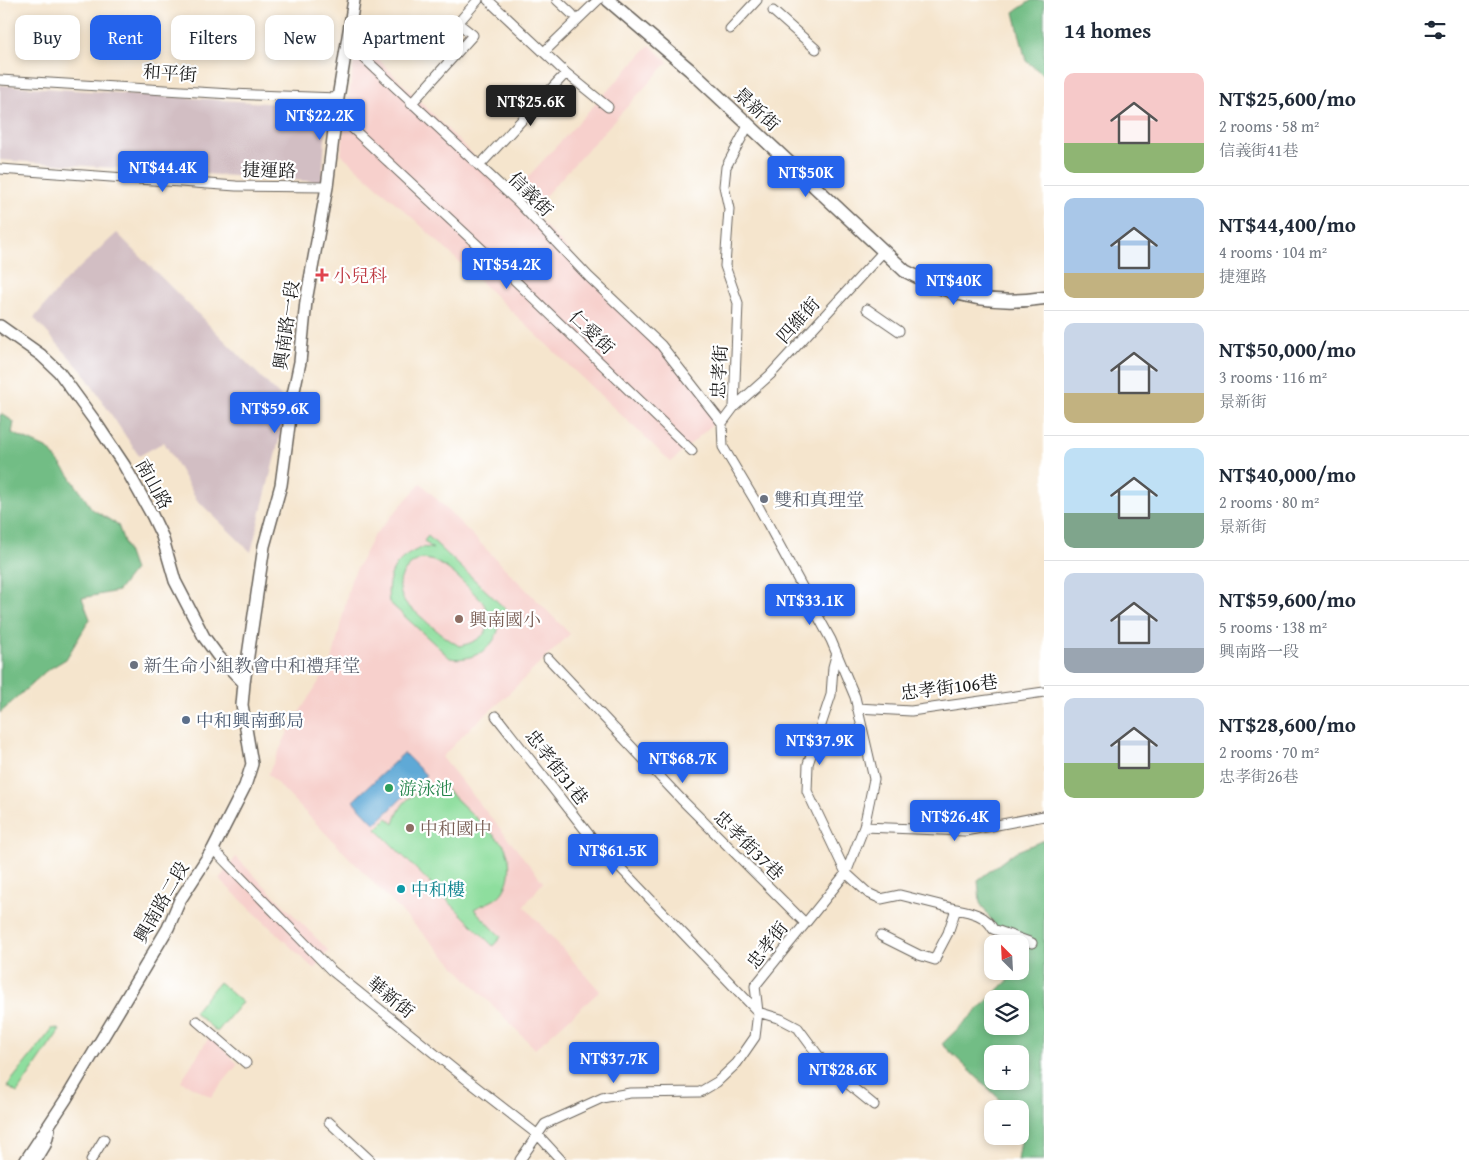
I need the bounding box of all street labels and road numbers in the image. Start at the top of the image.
street label: 和平街 [142,58,198,88]
street label: 景新街 [728,81,786,137]
street label: 捷運路 [242,156,296,184]
street label: 信義街 [502,165,560,223]
street label: 興南路一段 [266,279,306,371]
street label: 四維街 [770,291,826,349]
street label: 仁愛街 [563,304,621,360]
street label: 忠孝街 [704,344,734,400]
street label: 南山路 [129,454,179,514]
street label: 忠孝街106巷 [899,668,999,706]
street label: 忠孝街31巷 [519,723,595,811]
street label: 忠孝街37巷 [708,804,790,886]
street label: 興南路二段 [127,856,195,948]
street label: 忠孝街 [740,915,794,975]
street label: 華新街 [362,970,420,1024]

